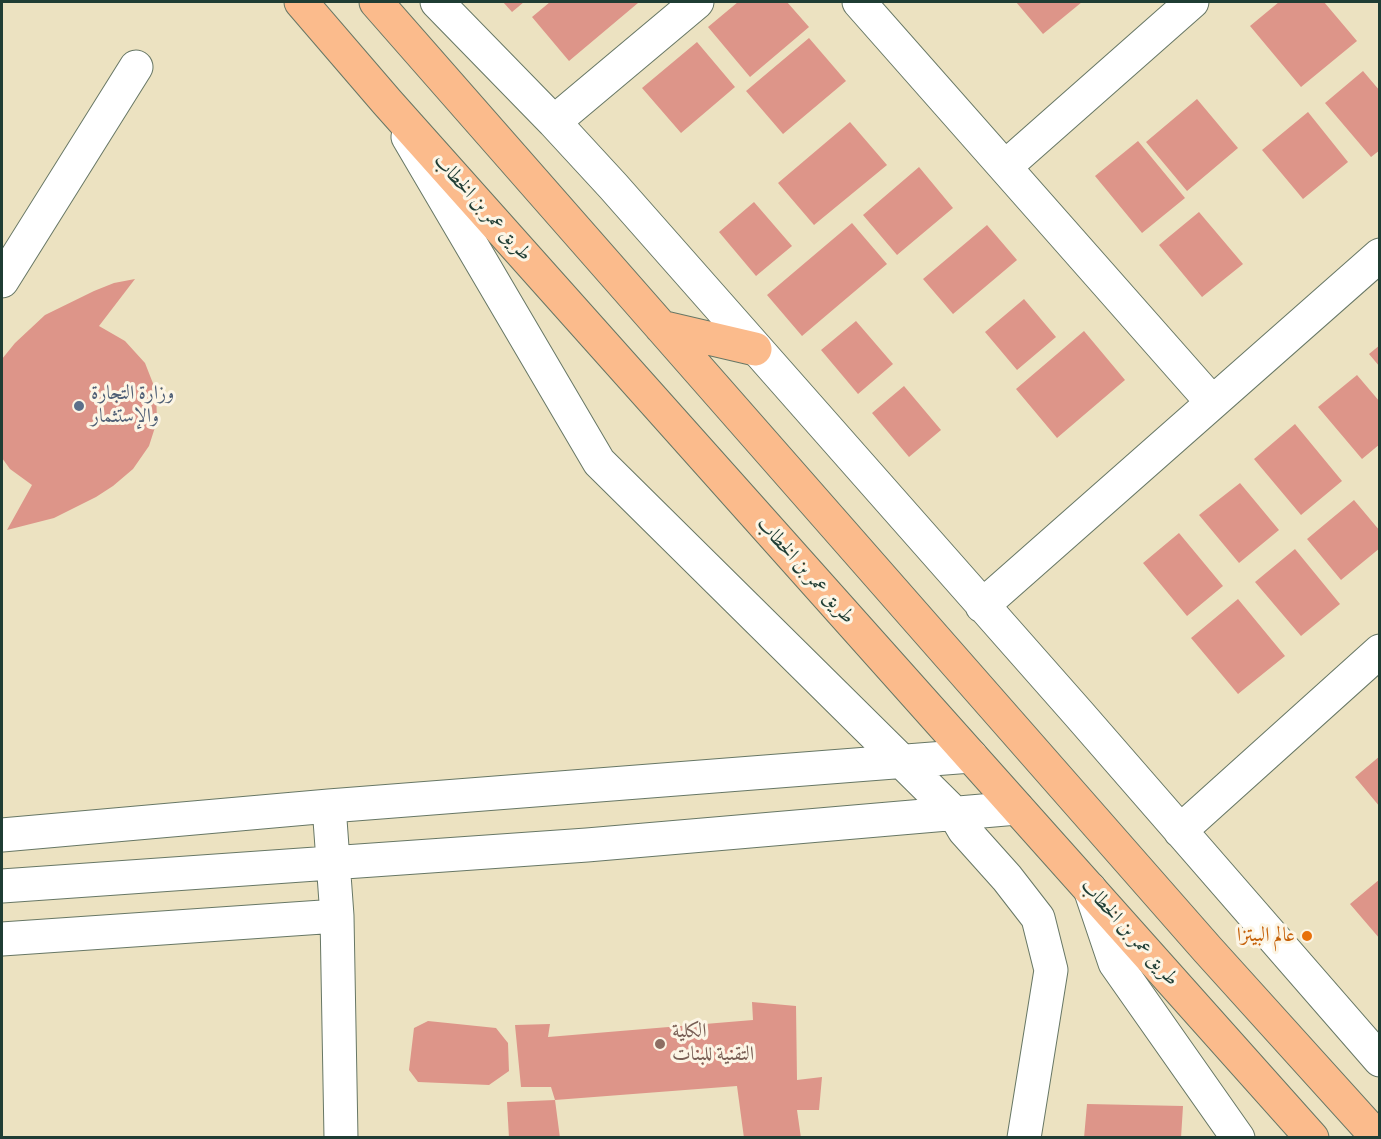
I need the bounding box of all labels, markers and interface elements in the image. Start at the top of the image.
street label: طريق عمر بن الخطاب [428,149,536,267]
place label: وزارة التجارة والإستثمار [91,382,174,429]
marker: وزارة التجارة والإستثمار [72,399,86,413]
street label: طريق عمر بن الخطاب [751,512,859,630]
street label: طريق عمر بن الخطاب [1075,874,1183,992]
place label: عالم البيتزا [1237,924,1295,948]
marker: عالم البيتزا [1300,929,1314,943]
place label: الكلية التقنية للبنات [672,1020,754,1067]
marker: الكلية التقنية للبنات [653,1037,667,1051]

